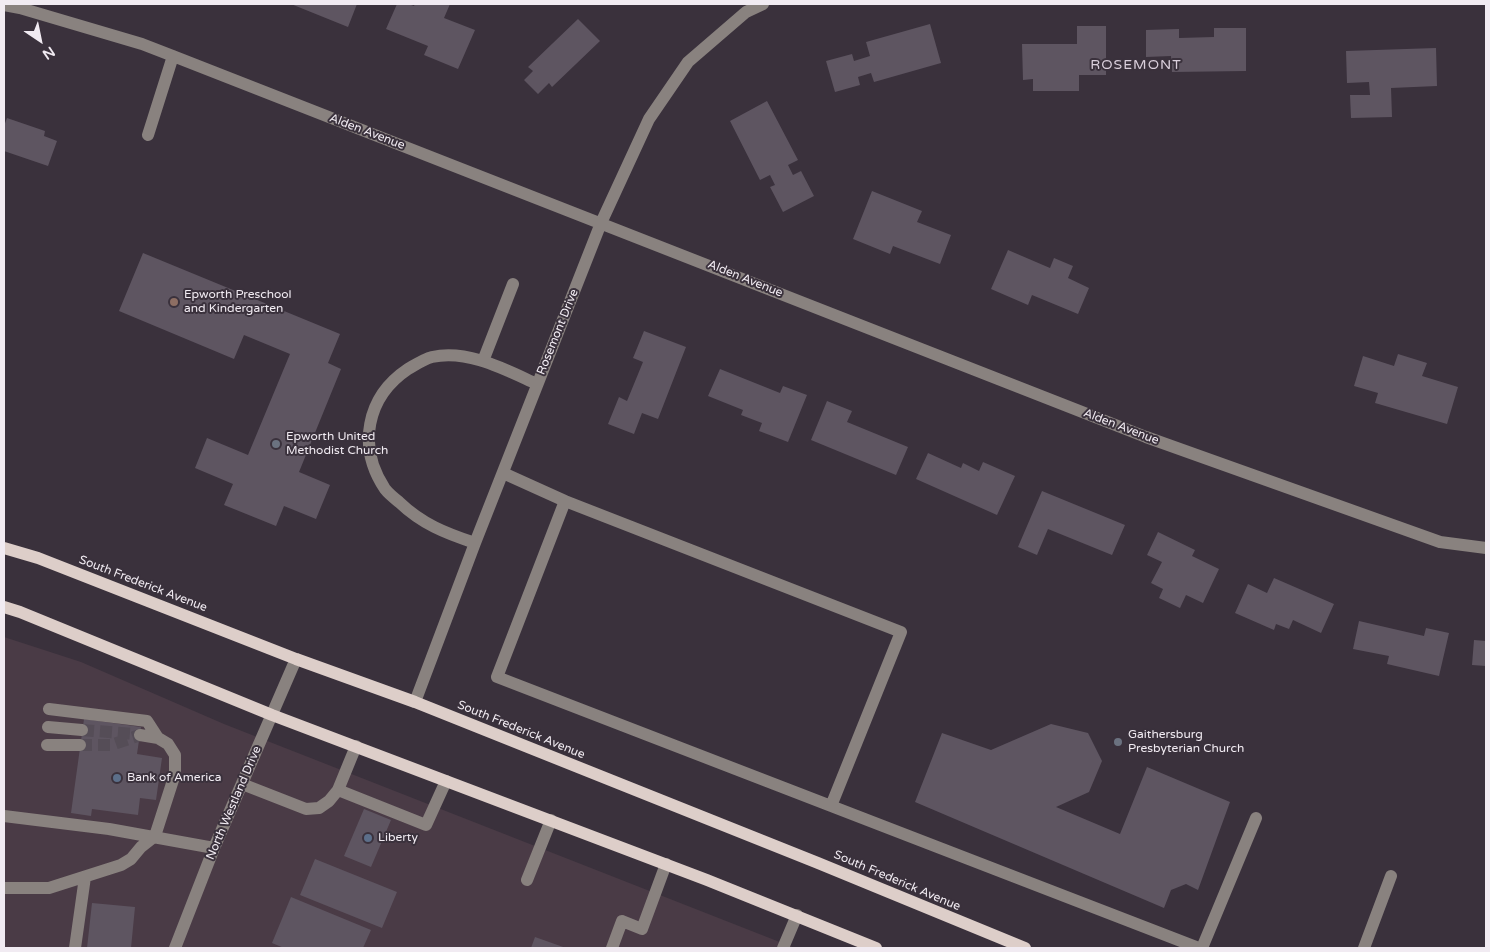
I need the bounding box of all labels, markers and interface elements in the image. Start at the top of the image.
north arrow [15,15,65,65]
text: N [39,43,58,63]
district label: ROSEMONT [1089,57,1183,73]
street label: Alden Avenue [327,111,407,153]
street label: Alden Avenue [705,257,785,301]
street label: Rosemont Drive [534,287,582,377]
place label: Epworth Preschool and Kindergarten [184,288,292,316]
marker: Epworth Preschool and Kindergarten [168,296,180,308]
street label: Alden Avenue [1081,406,1161,448]
place label: Epworth United Methodist Church [286,430,388,458]
marker: Epworth United Methodist Church [270,438,282,450]
street label: South Frederick Avenue [77,553,209,615]
street label: South Frederick Avenue [455,698,587,762]
place label: Gaithersburg Presbyterian Church [1128,728,1244,756]
marker: Gaithersburg Presbyterian Church [1112,736,1124,748]
street label: North Westland Drive [203,744,265,862]
place label: Bank of America [127,771,221,785]
marker: Bank of America [111,772,123,784]
place label: Liberty [378,831,418,845]
marker: Liberty [362,832,374,844]
street label: South Frederick Avenue [832,848,962,914]

